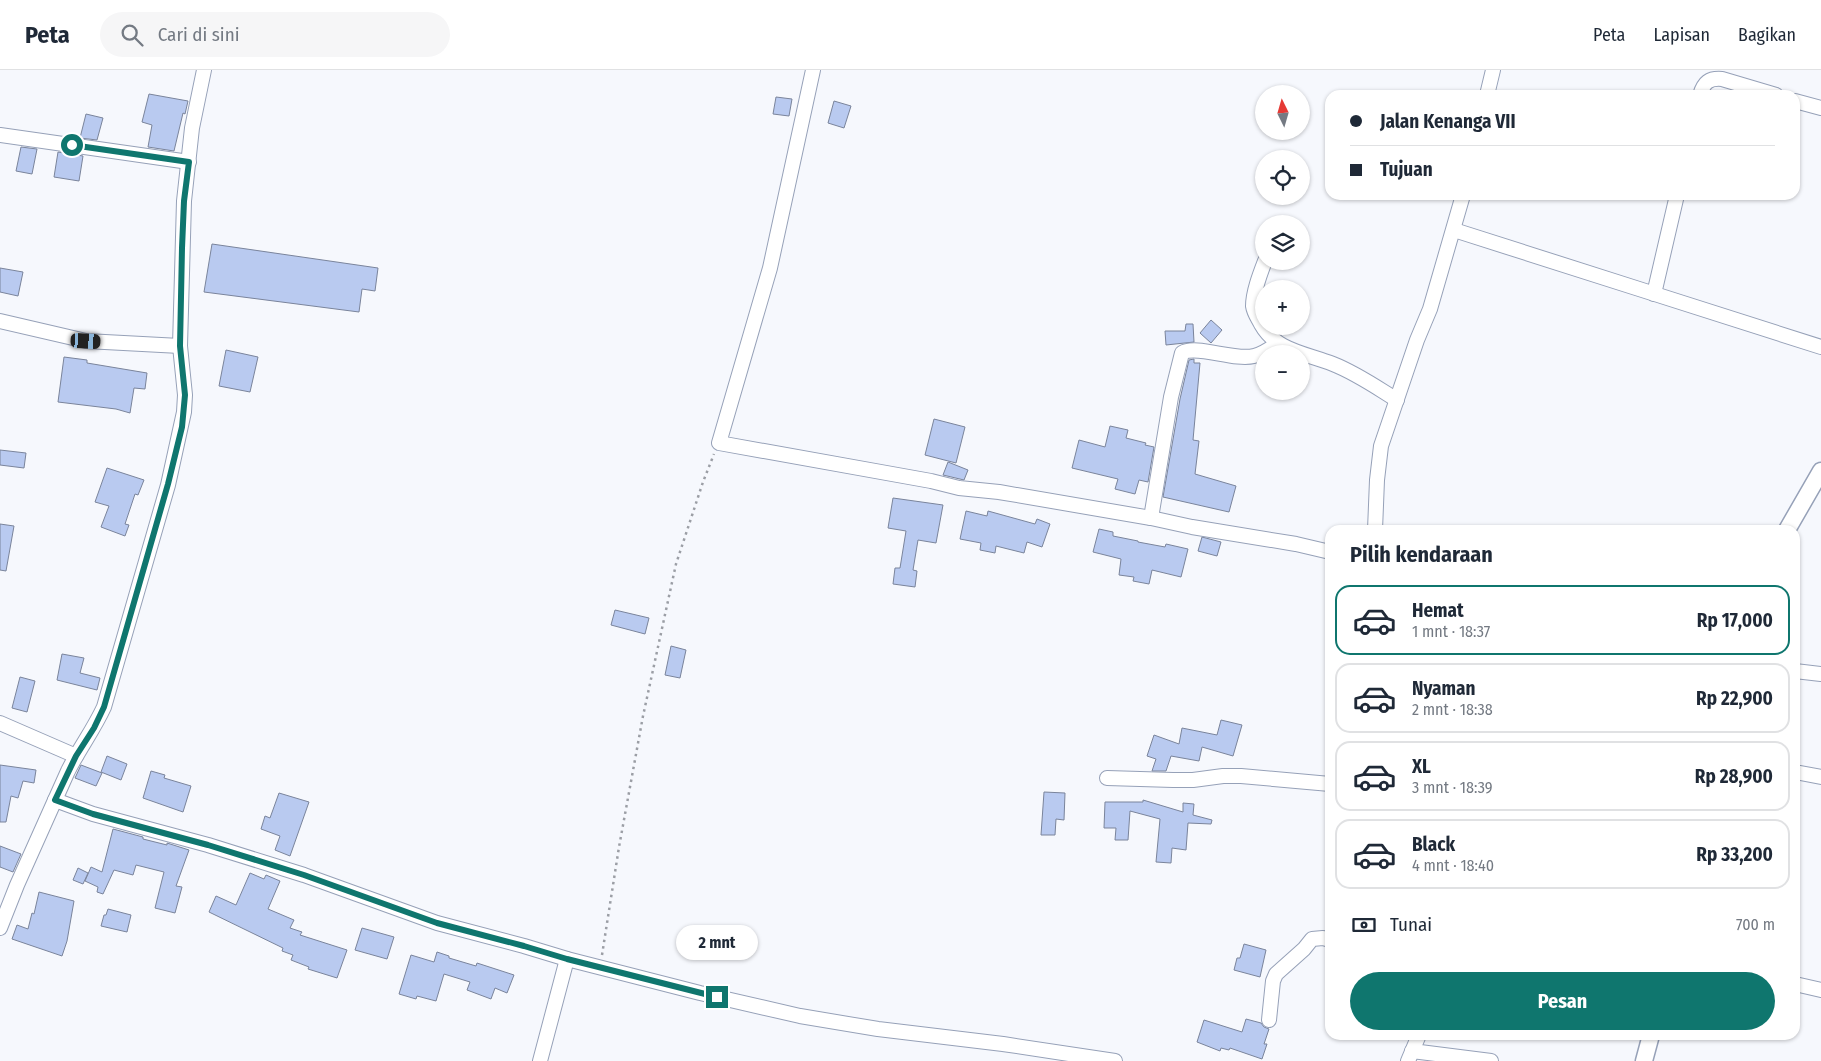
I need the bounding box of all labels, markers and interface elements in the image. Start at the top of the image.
search box [100,12,450,57]
text: Peta [25,21,70,49]
icon: search [118,21,146,49]
text: Cari di sini [158,23,239,46]
text: Peta [1593,24,1625,46]
text: Lapisan [1653,24,1710,46]
text: Bagikan [1738,24,1796,46]
north arrow [1255,85,1310,140]
map controls [1255,85,1310,400]
text: Jalan Kenanga VII [1380,110,1516,133]
route start [61,134,83,156]
button: locate [1255,150,1310,205]
text: Tujuan [1380,158,1433,181]
button: layers [1255,215,1310,270]
button: + [1255,280,1310,335]
car [70,333,101,349]
button: − [1255,345,1310,400]
text: Pilih kendaraan [1350,541,1493,568]
icon: car [1352,598,1397,643]
text: Hemat [1412,599,1464,622]
text: Rp 17,000 [1697,609,1773,632]
text: 1 mnt · 18:37 [1412,622,1490,641]
icon: car [1352,676,1397,721]
text: Nyaman [1412,677,1475,700]
text: Rp 22,900 [1696,687,1773,710]
text: 2 mnt · 18:38 [1412,700,1493,719]
icon: car [1352,754,1397,799]
text: XL [1412,755,1431,778]
text: Rp 28,900 [1695,765,1773,788]
text: 3 mnt · 18:39 [1412,778,1492,797]
icon: car [1352,832,1397,877]
text: Black [1412,833,1455,856]
text: Rp 33,200 [1696,843,1773,866]
text: 4 mnt · 18:40 [1412,856,1494,875]
icon: cash [1350,911,1378,939]
text: Tunai [1390,913,1432,936]
text: 700 m [1736,915,1775,934]
callout: 2 mnt [676,924,758,960]
text: 2 mnt [699,933,735,952]
button: Pesan [1350,972,1775,1030]
route end [706,986,728,1008]

